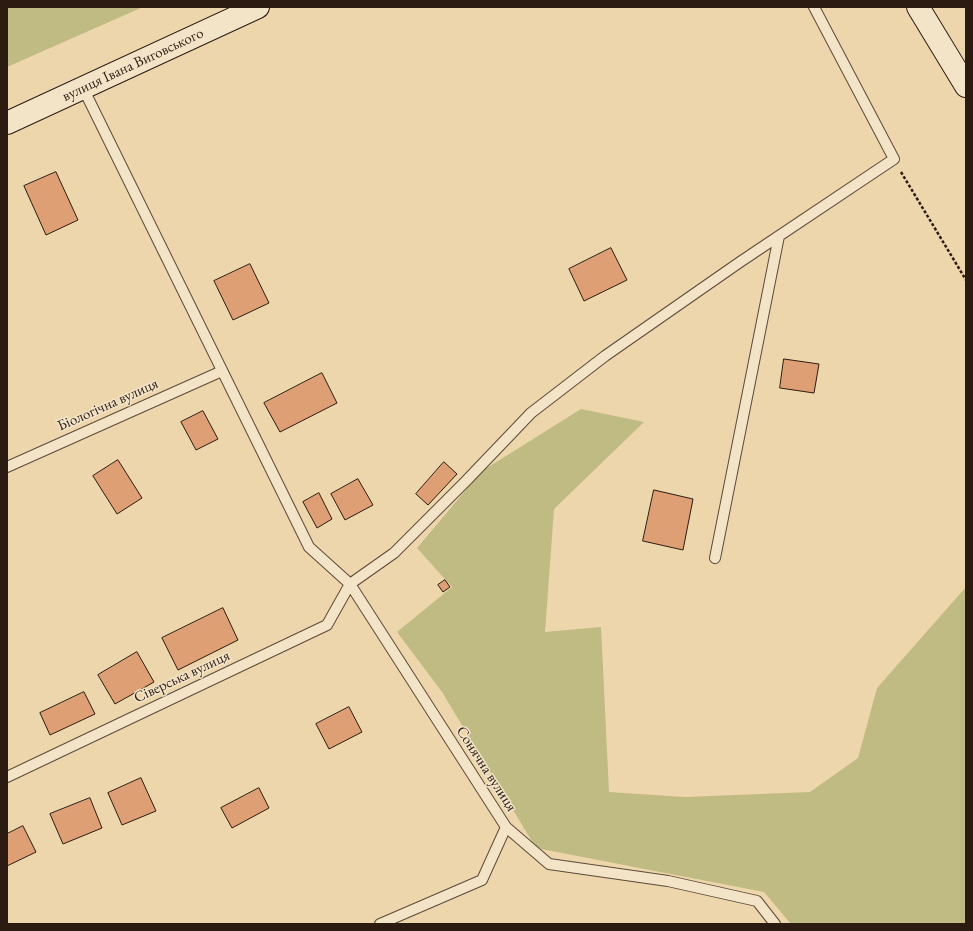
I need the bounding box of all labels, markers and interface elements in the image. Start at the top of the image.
street label: вулиця Івана Виговського [60,24,206,106]
street label: Біологічна вулиця [55,375,161,435]
street label: Сіверська вулиця [131,647,233,707]
street label: Сонячна вулиця [452,723,520,815]

